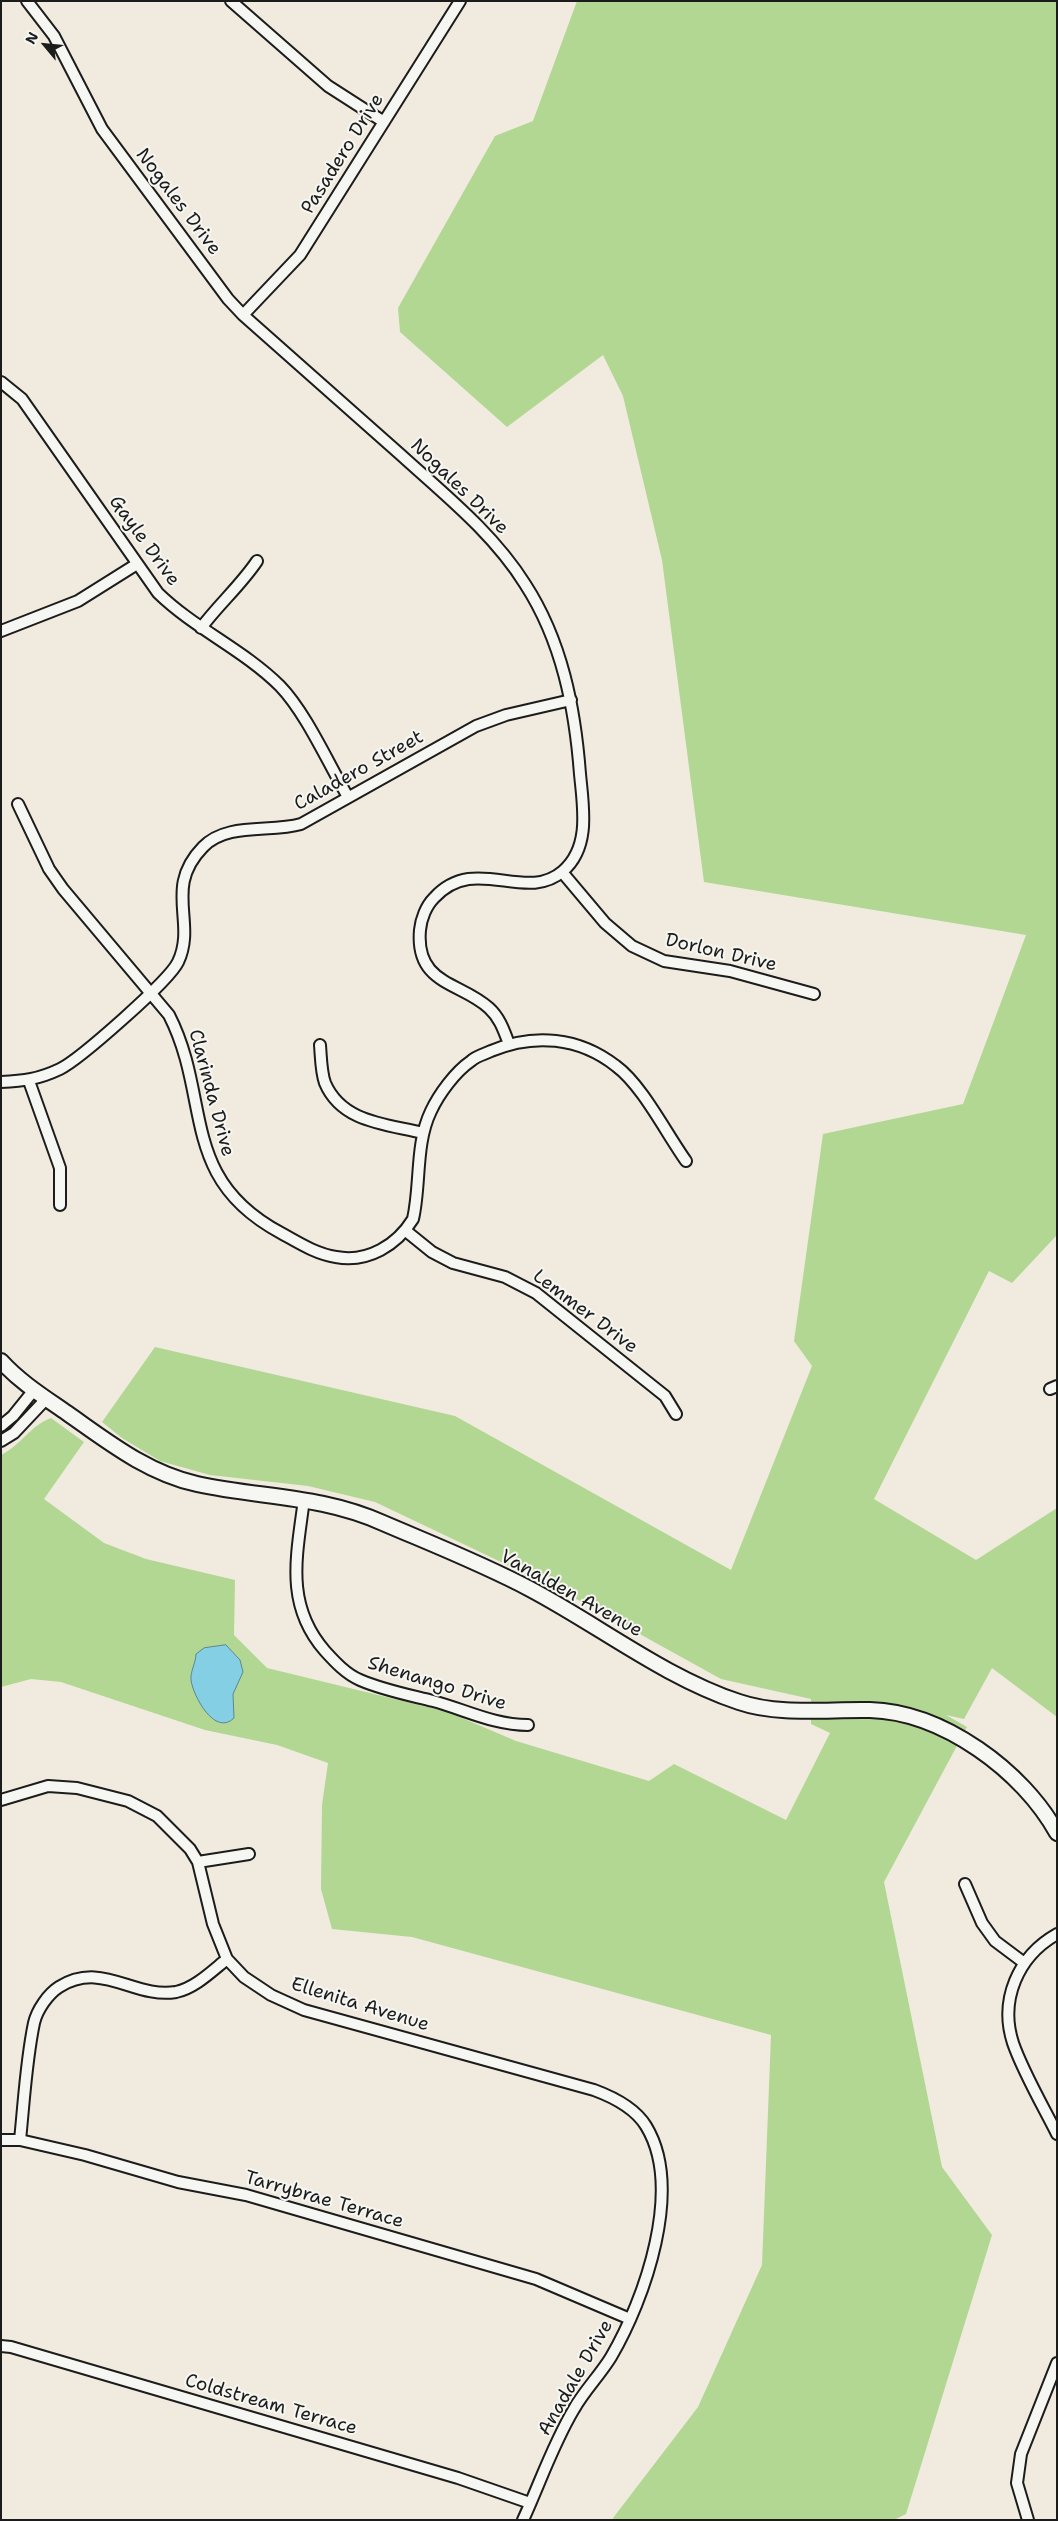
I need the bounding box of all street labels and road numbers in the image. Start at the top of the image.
street label: Pasadero Drive [297,90,389,218]
street label: Nogales Drive [130,144,226,260]
street label: Nogales Drive [405,434,513,540]
street label: Gayle Drive [104,491,184,591]
street label: Caladero Street [290,726,428,816]
street label: Dorlon Drive [663,929,779,977]
street label: Clarinda Drive [183,1027,239,1159]
street label: Lemmer Drive [528,1265,642,1359]
street label: Vanalden Avenue [496,1545,646,1643]
street label: Shenango Drive [365,1652,509,1716]
street label: Ellenita Avenue [288,1973,432,2037]
street label: Tarrybrae Terrace [242,2166,406,2234]
street label: Anadale Drive [534,2316,618,2440]
street label: Coldstream Terrace [182,2370,360,2440]

